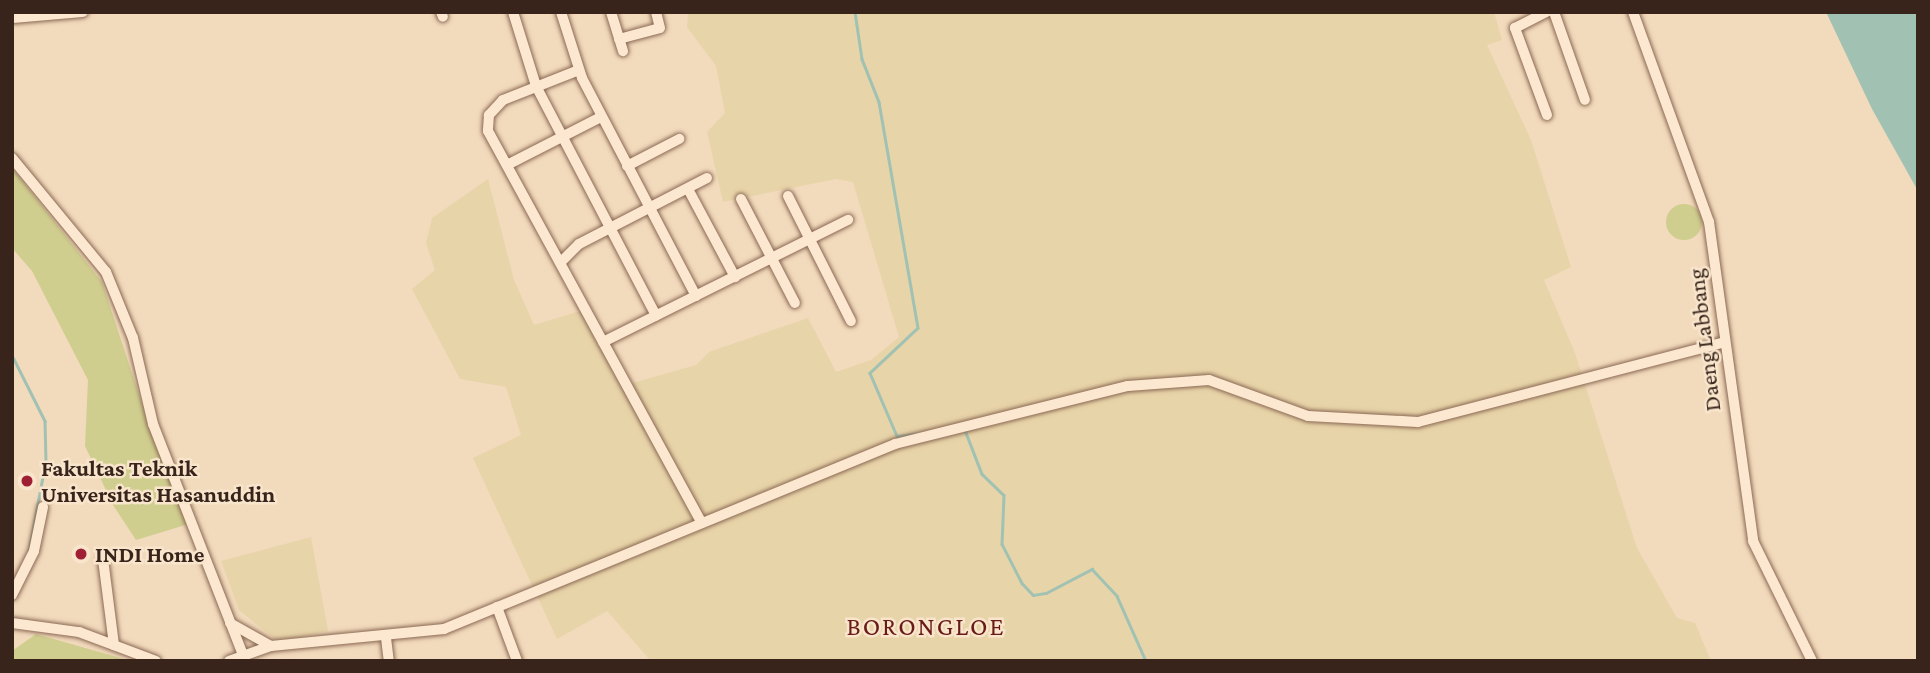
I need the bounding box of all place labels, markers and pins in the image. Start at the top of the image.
place label: Fakultas Teknik Universitas Hasanuddin [41,454,275,508]
marker: Fakultas Teknik Universitas Hasanuddin [19,473,35,489]
place label: INDI Home [95,540,204,568]
marker: INDI Home [73,546,89,562]

